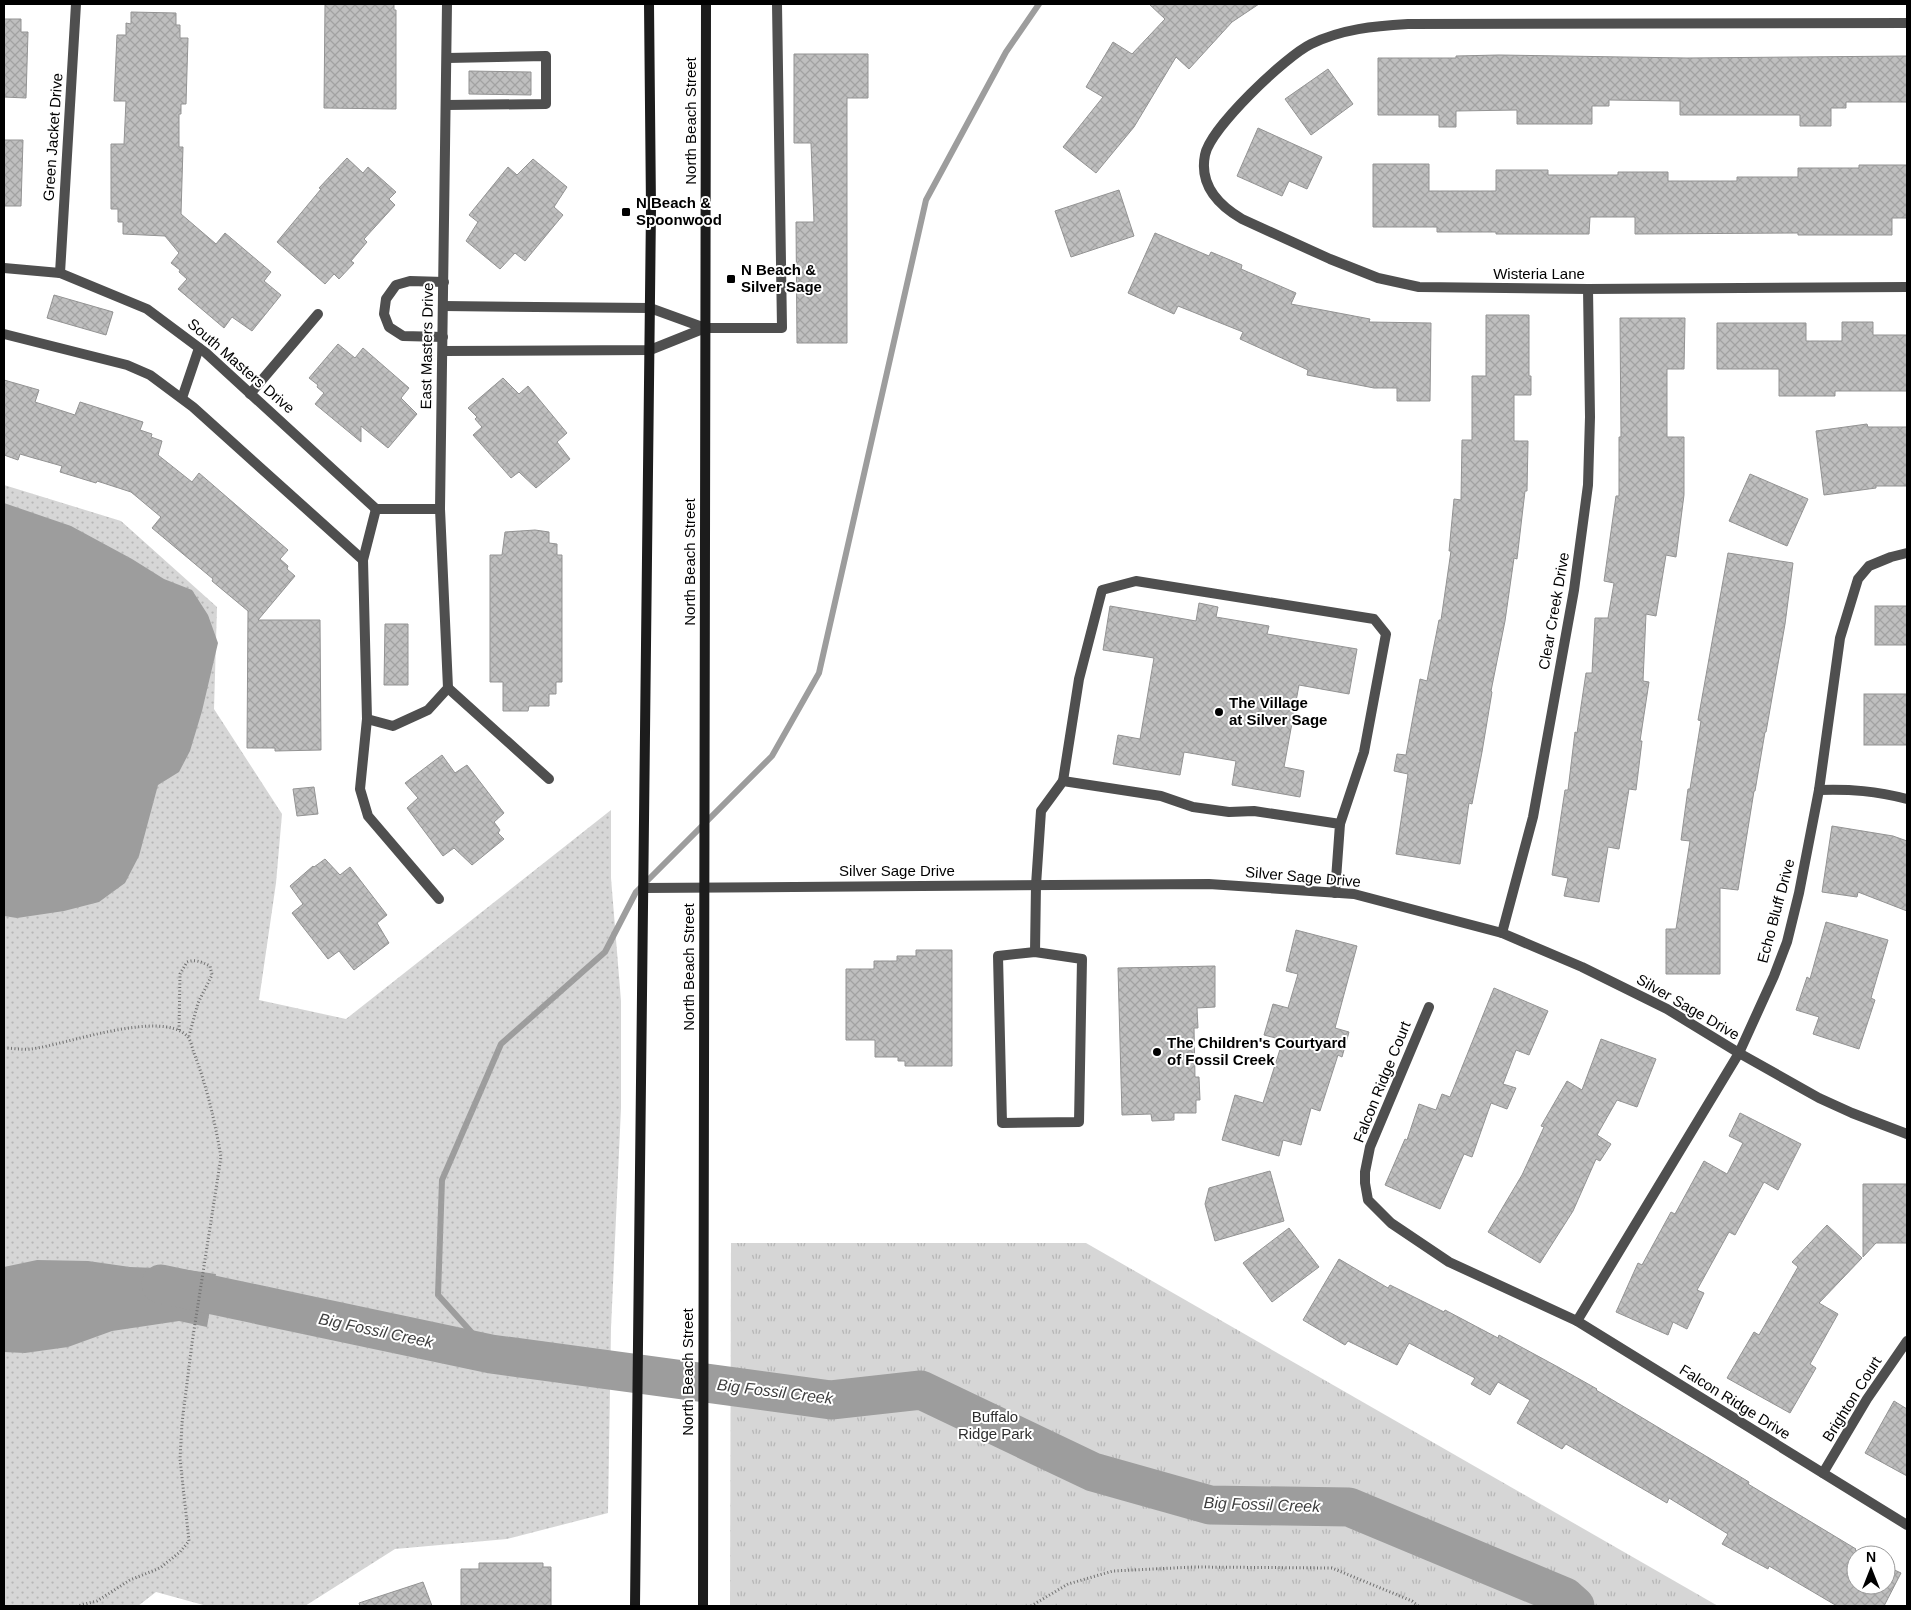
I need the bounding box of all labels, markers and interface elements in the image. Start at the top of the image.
street label: North Beach Street [682,56,699,185]
street label: Green Jacket Drive [40,72,65,202]
place label: N Beach & Spoonwood [636,194,722,228]
marker: N Beach & Spoonwood [620,206,632,218]
place label: N Beach & Silver Sage [741,261,822,295]
street label: Wisteria Lane [1493,265,1585,282]
marker: N Beach & Silver Sage [725,273,737,285]
street label: East Masters Drive [417,283,436,409]
street label: South Masters Drive [184,315,298,417]
street label: North Beach Street [681,497,698,626]
street label: Clear Creek Drive [1535,551,1572,671]
place label: The Village at Silver Sage [1229,694,1327,728]
marker: The Village at Silver Sage [1213,706,1225,718]
street label: Echo Bluff Drive [1753,857,1798,965]
street label: Silver Sage Drive [839,862,955,879]
street label: Silver Sage Drive [1245,863,1362,890]
street label: North Beach Street [680,902,697,1031]
street label: Silver Sage Drive [1634,970,1743,1043]
street label: Falcon Ridge Court [1349,1018,1414,1145]
place label: The Children's Courtyard of Fossil Creek [1167,1034,1346,1068]
marker: The Children's Courtyard of Fossil Creek [1151,1046,1163,1058]
street label: North Beach Street [679,1307,696,1436]
water label: Big Fossil Creek [317,1310,436,1351]
street label: Brighton Court [1819,1353,1885,1444]
street label: Falcon Ridge Drive [1677,1361,1794,1443]
water label: Big Fossil Creek [716,1376,835,1407]
park label: Buffalo Ridge Park [958,1408,1033,1442]
water label: Big Fossil Creek [1203,1494,1321,1515]
north arrow [1846,1545,1896,1595]
text: N [1866,1549,1876,1565]

